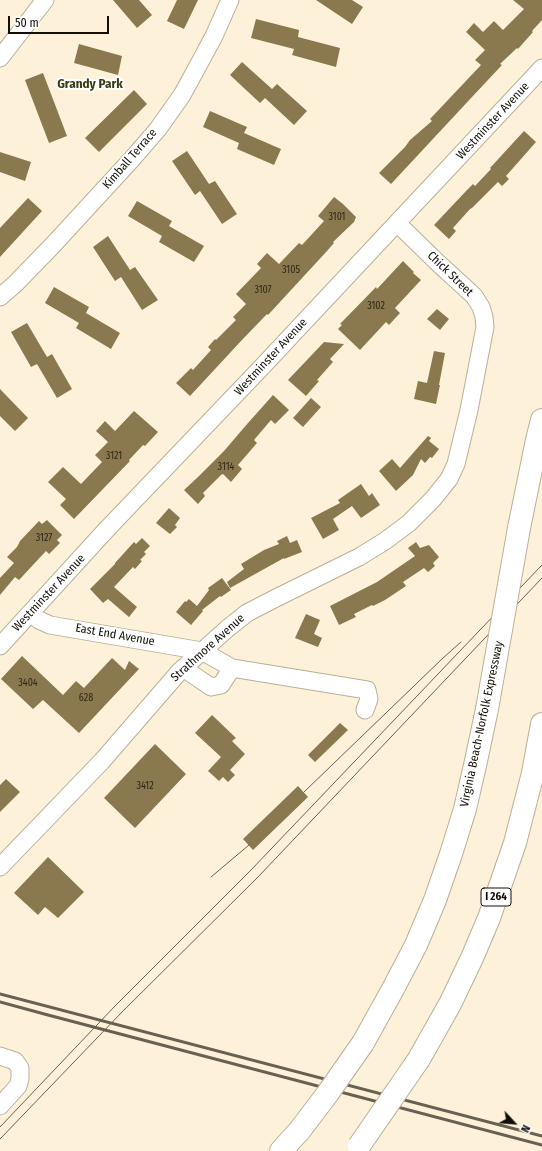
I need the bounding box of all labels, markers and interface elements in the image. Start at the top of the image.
scale bar [10,8,111,34]
text: 50 m [15,16,39,30]
district label: Grandy Park [57,76,123,92]
street label: Westminster Avenue [454,79,532,163]
street label: Kimball Terrace [100,126,160,192]
house number: 3101 [328,211,346,223]
street label: Chick Street [424,249,476,299]
house number: 3105 [282,264,300,276]
house number: 3107 [254,284,272,296]
house number: 3102 [367,300,385,312]
street label: Westminster Avenue [232,315,310,399]
house number: 3121 [106,450,122,462]
house number: 3114 [218,461,234,473]
house number: 3127 [36,532,52,544]
street label: Westminster Avenue [10,551,88,635]
street label: Strathmore Avenue [168,611,248,685]
street label: East End Avenue [74,621,156,649]
street label: Virginia Beach-Norfolk Expressway [457,640,507,808]
house number: 3404 [18,677,38,689]
house number: 628 [79,692,93,704]
house number: 3412 [136,780,154,792]
road number: I 264 [481,888,511,906]
north arrow [494,1103,534,1143]
text: N [518,1123,533,1134]

